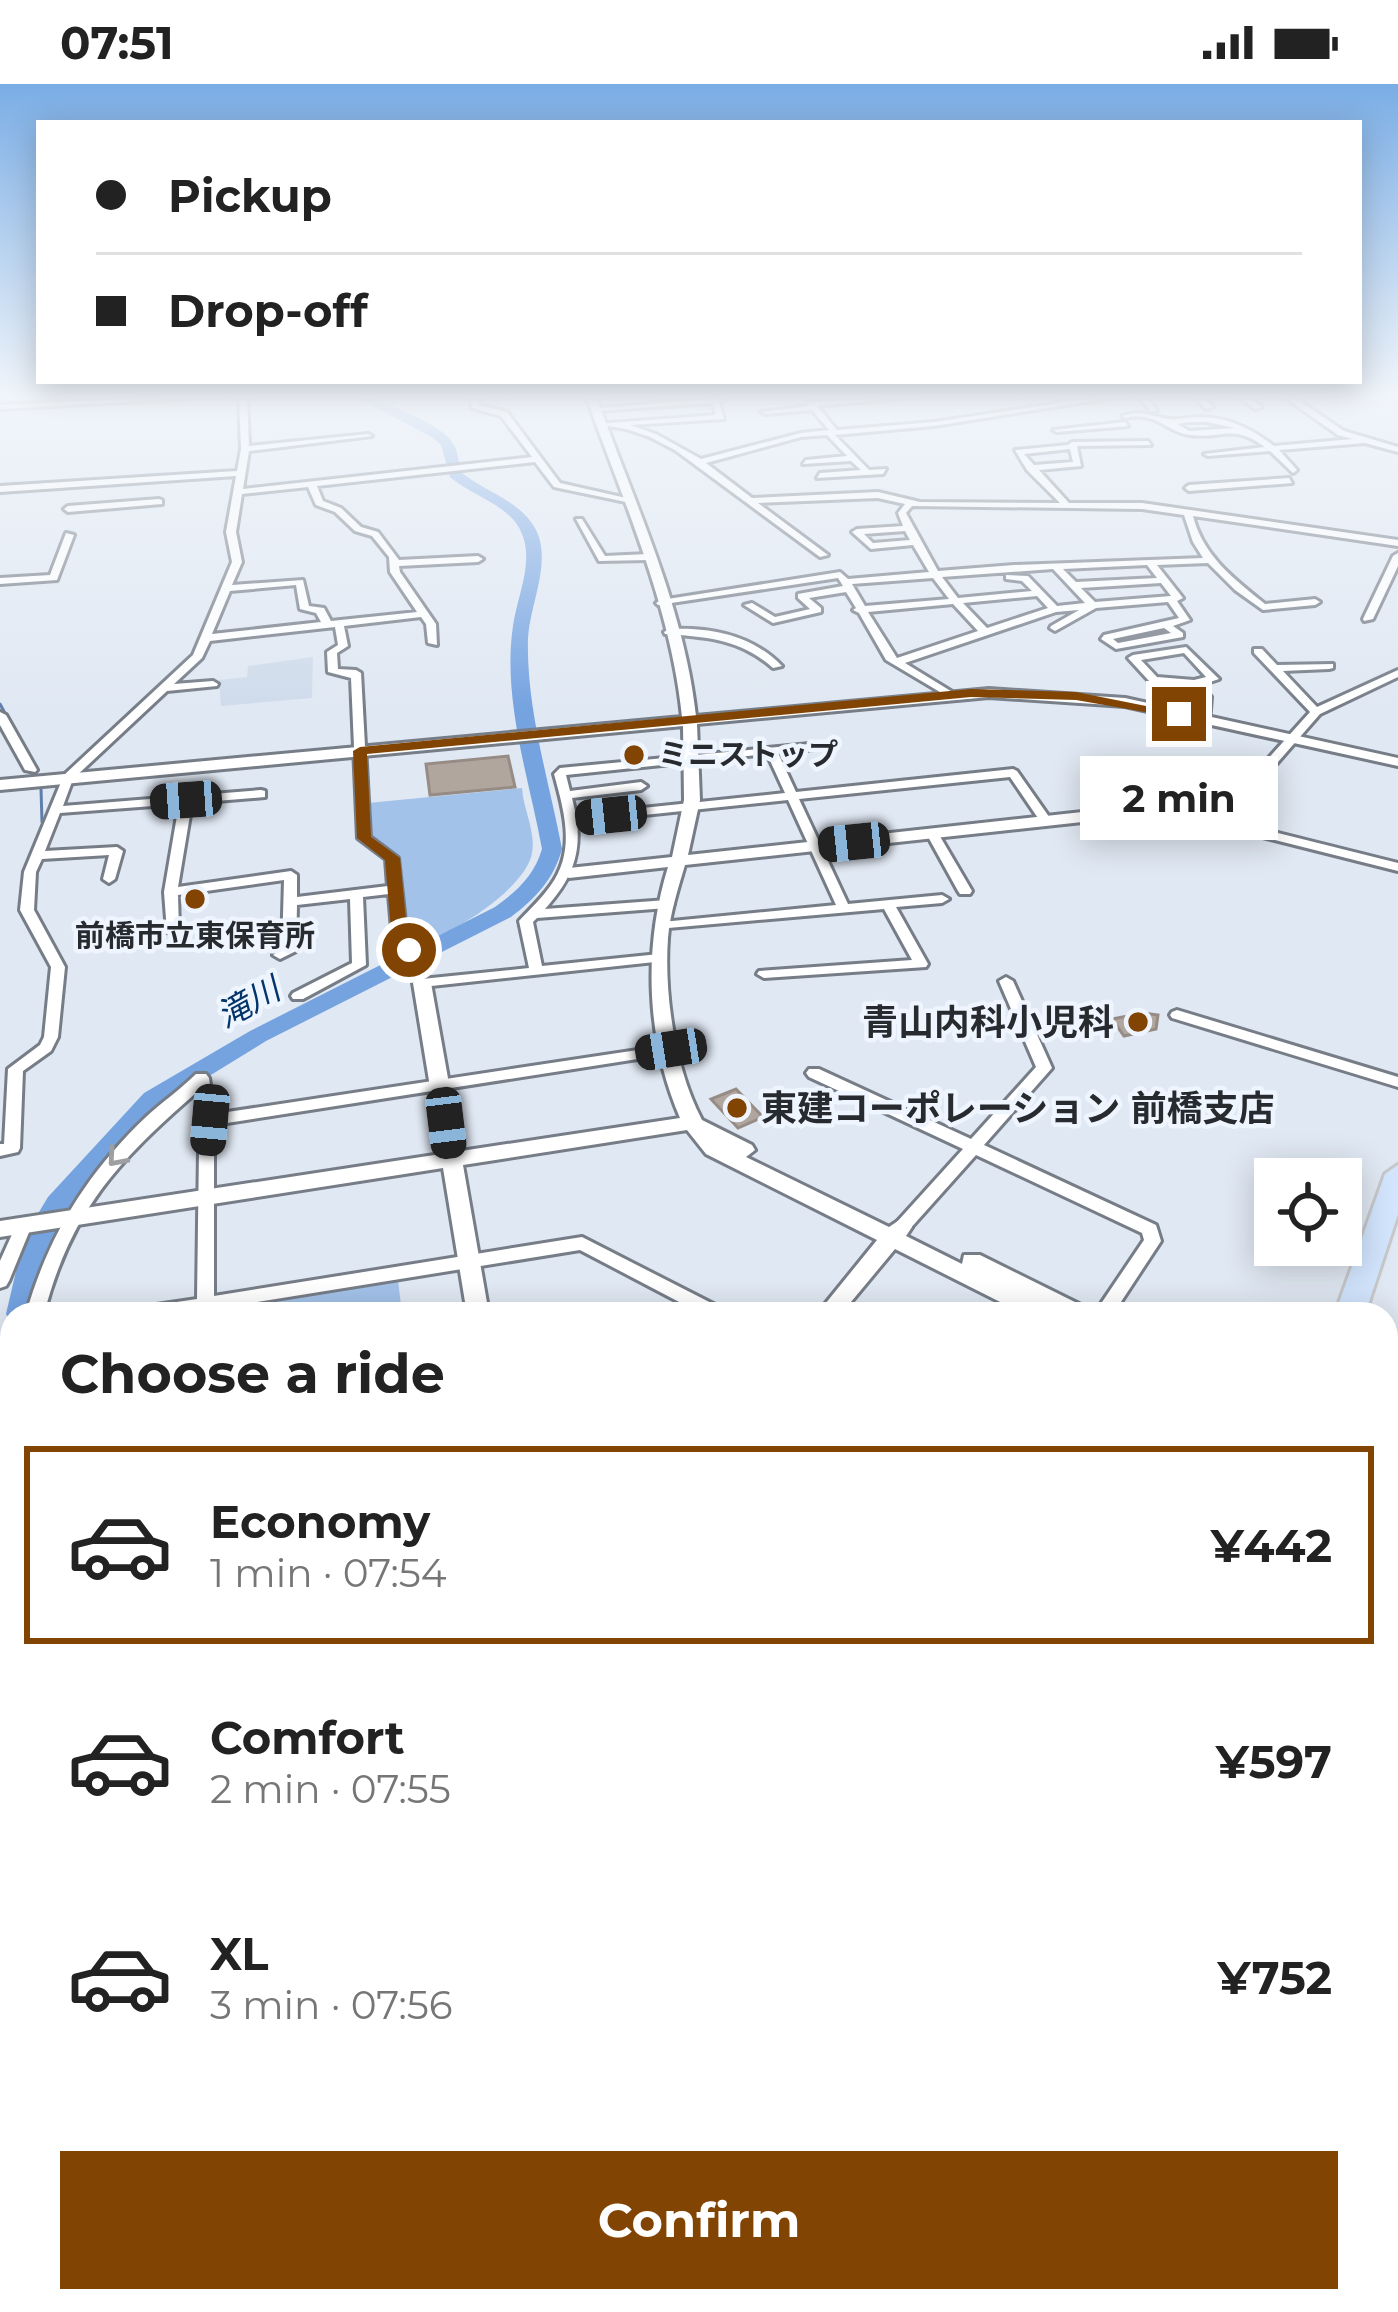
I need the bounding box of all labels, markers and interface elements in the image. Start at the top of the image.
text: 07:51 [60,15,174,70]
text: Pickup [168,168,332,223]
text: Drop-off [168,283,368,338]
route end [1152,687,1206,741]
place label: ミニストップ [658,736,838,773]
marker: ミニストップ [621,742,647,768]
callout: 2 min [1080,756,1278,840]
text: 2 min [1122,774,1236,822]
car [149,780,223,820]
car [573,793,649,837]
car [816,820,892,864]
marker: 前橋市立東保育所 [182,886,208,912]
place label: 前橋市立東保育所 [75,917,315,954]
route start [382,923,436,977]
water label: 滝川 [209,967,289,1035]
place label: 青山内科小児科 [862,1000,1114,1044]
marker: 青山内科小児科 [1125,1009,1151,1035]
car [633,1026,709,1072]
car [189,1083,231,1157]
car [424,1085,468,1161]
place label: 東建コーポレーション 前橋支店 [761,1086,1274,1130]
marker: 東建コーポレーション 前橋支店 [724,1095,750,1121]
one-way arrow [109,1144,130,1166]
map controls [1254,1158,1362,1266]
button: locate [1254,1158,1362,1266]
text: Choose a ride [60,1341,445,1407]
icon: car [66,1491,174,1599]
text: Economy [210,1494,430,1549]
text: ¥442 [1211,1518,1332,1573]
text: 1 min · 07:54 [210,1549,447,1597]
icon: car [66,1707,174,1815]
text: Comfort [210,1710,405,1765]
text: ¥597 [1216,1734,1332,1789]
text: 2 min · 07:55 [210,1765,451,1813]
icon: car [66,1923,174,2031]
text: XL [210,1926,268,1981]
text: ¥752 [1218,1950,1332,2005]
text: 3 min · 07:56 [210,1981,453,2029]
button: Confirm [60,2151,1338,2289]

